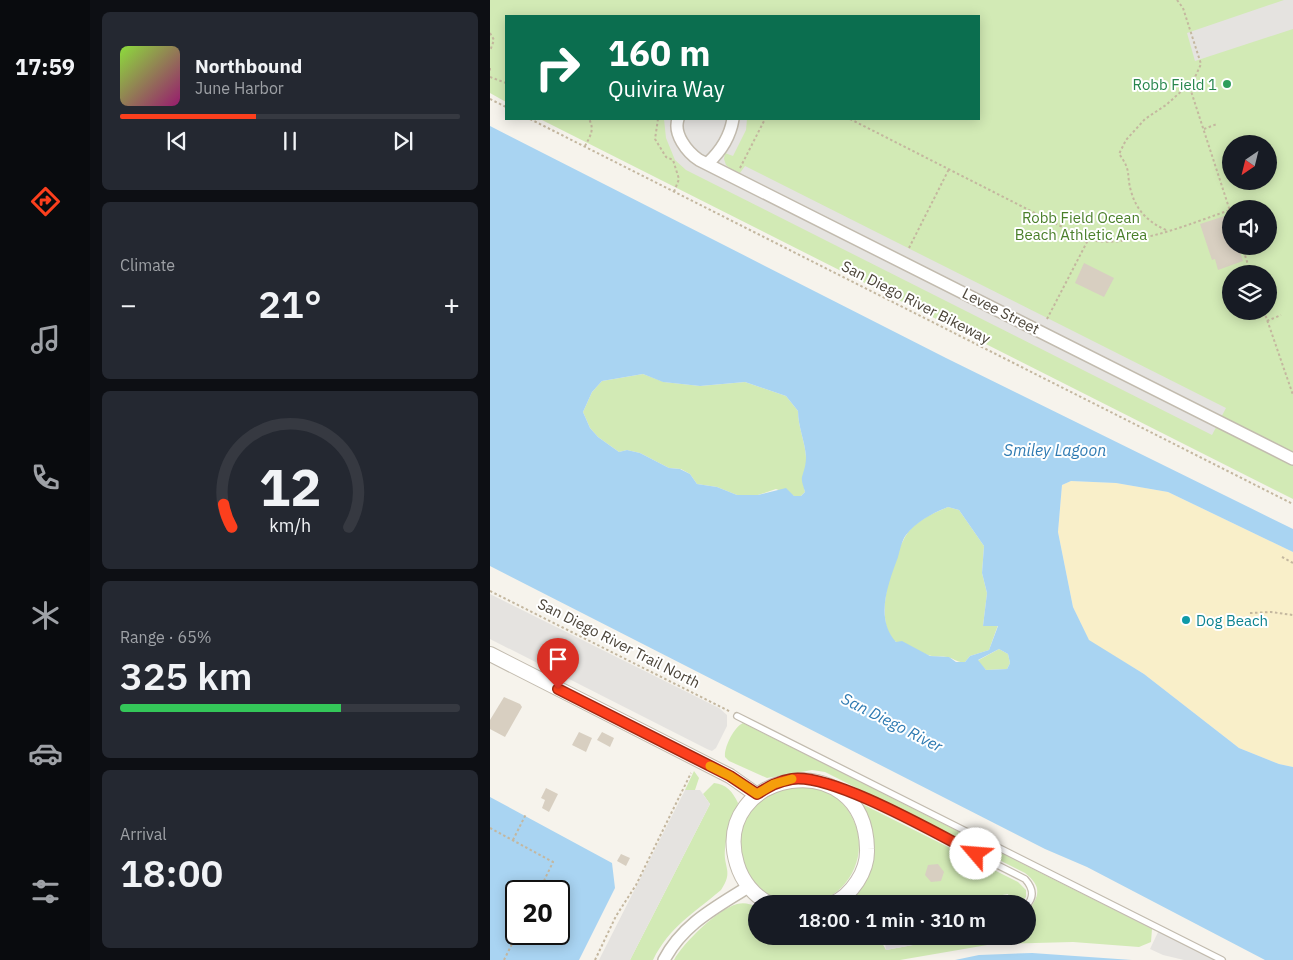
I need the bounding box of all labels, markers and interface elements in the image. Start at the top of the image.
text: 160 m [608,30,711,76]
icon: right [525,35,590,100]
text: 17:59 [15,52,75,81]
text: Northbound [195,54,302,78]
text: Quivira Way [608,74,725,103]
place label: Robb Field 1 [1133,75,1217,94]
text: June Harbor [195,78,284,98]
marker: Robb Field 1 [1221,78,1233,90]
icon: previous [163,127,191,155]
icon: pause [276,127,304,155]
icon: next [389,127,417,155]
north arrow [1222,135,1278,190]
map controls [1222,135,1277,320]
icon: directions [28,184,63,219]
button: sound [1222,200,1277,255]
park label: Robb Field Ocean Beach Athletic Area [1015,208,1147,244]
text: Climate [120,255,175,275]
street label: San Diego River Bikeway [838,256,994,348]
button: layers [1222,265,1277,320]
text: 21° [258,279,322,328]
street label: Levee Street [959,283,1043,339]
text: − [120,286,137,323]
text: + [443,286,460,323]
icon: music [28,322,63,357]
water label: Smiley Lagoon [1004,440,1106,460]
text: 12 [259,453,321,520]
icon: phone [28,460,63,495]
text: km/h [269,514,311,537]
street label: San Diego River Trail North [535,594,703,692]
icon: climate [28,598,63,633]
place label: Dog Beach [1196,611,1268,630]
marker: Dog Beach [1180,614,1192,626]
text: Range · 65% [120,627,212,647]
pin [537,638,579,689]
icon: arrive [544,645,572,673]
text: 325 km [120,651,252,700]
water label: San Diego River [838,688,947,757]
icon: car [28,736,63,771]
text: Arrival [120,824,167,844]
position arrow [949,827,1001,879]
text: 18:00 [120,848,223,897]
icon: filters [28,874,63,909]
speed limit sign: 20 [505,880,570,945]
text: 18:00 · 1 min · 310 m [798,908,986,932]

